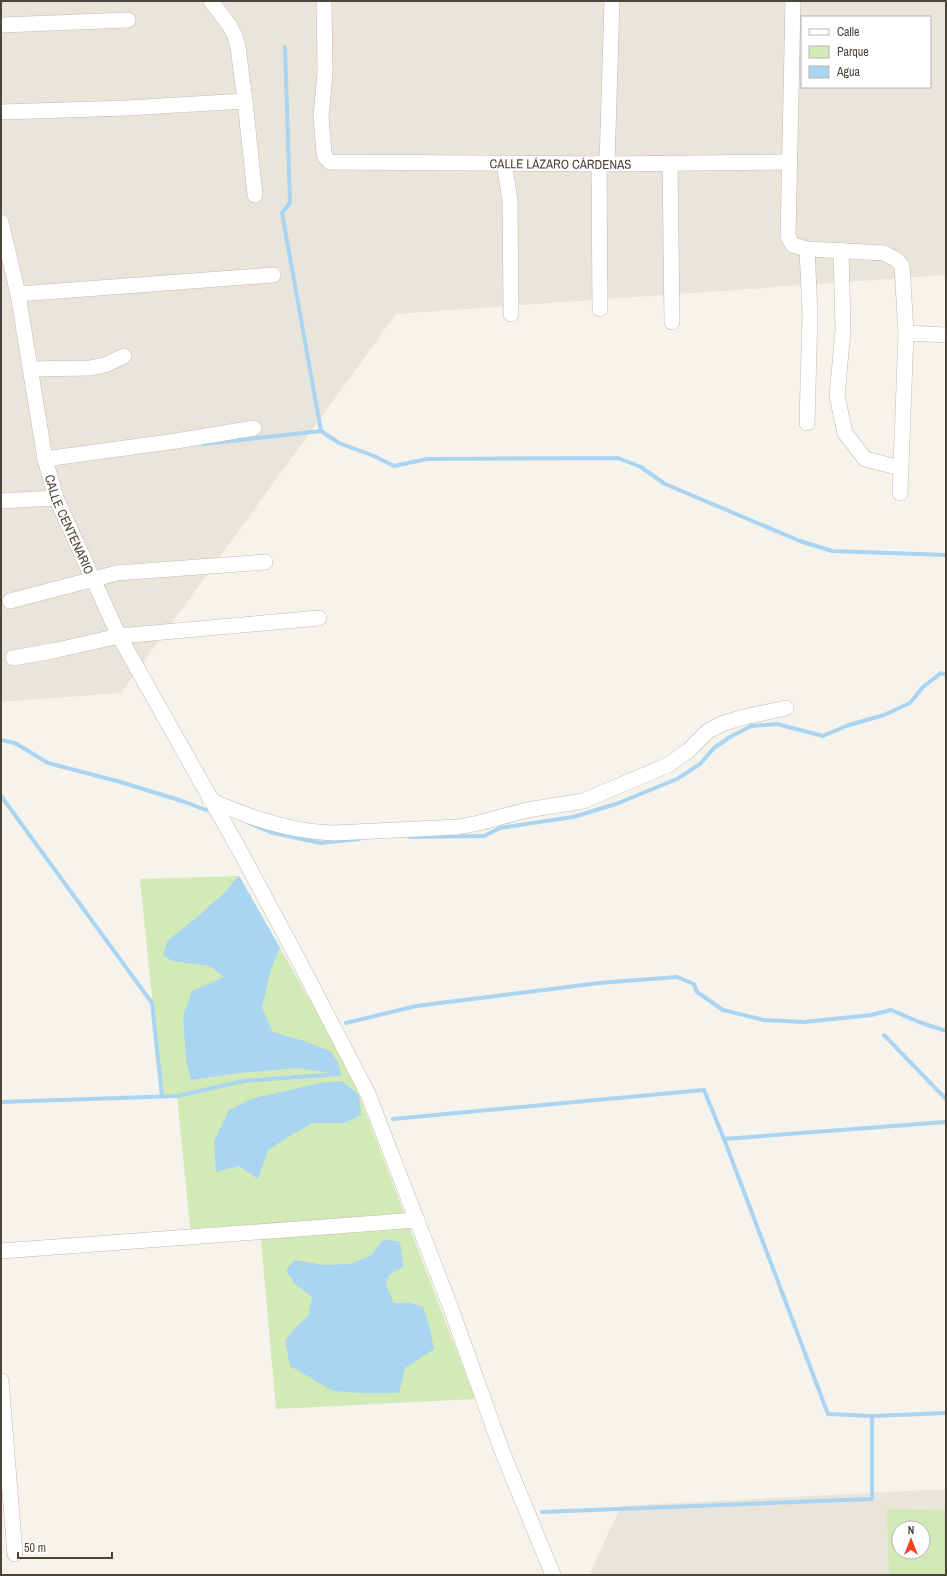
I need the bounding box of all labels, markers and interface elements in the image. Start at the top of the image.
legend [801,16,931,88]
text: Calle [837,24,859,40]
text: Parque [837,44,869,60]
text: Agua [836,64,861,80]
street label: CALLE LÁZARO CÁRDENAS [490,155,631,173]
street label: CALLE CENTENARIO [41,473,98,577]
north arrow [891,1520,931,1560]
text: N [908,1523,914,1537]
scale bar [18,1534,112,1560]
text: 50 m [24,1540,46,1556]

